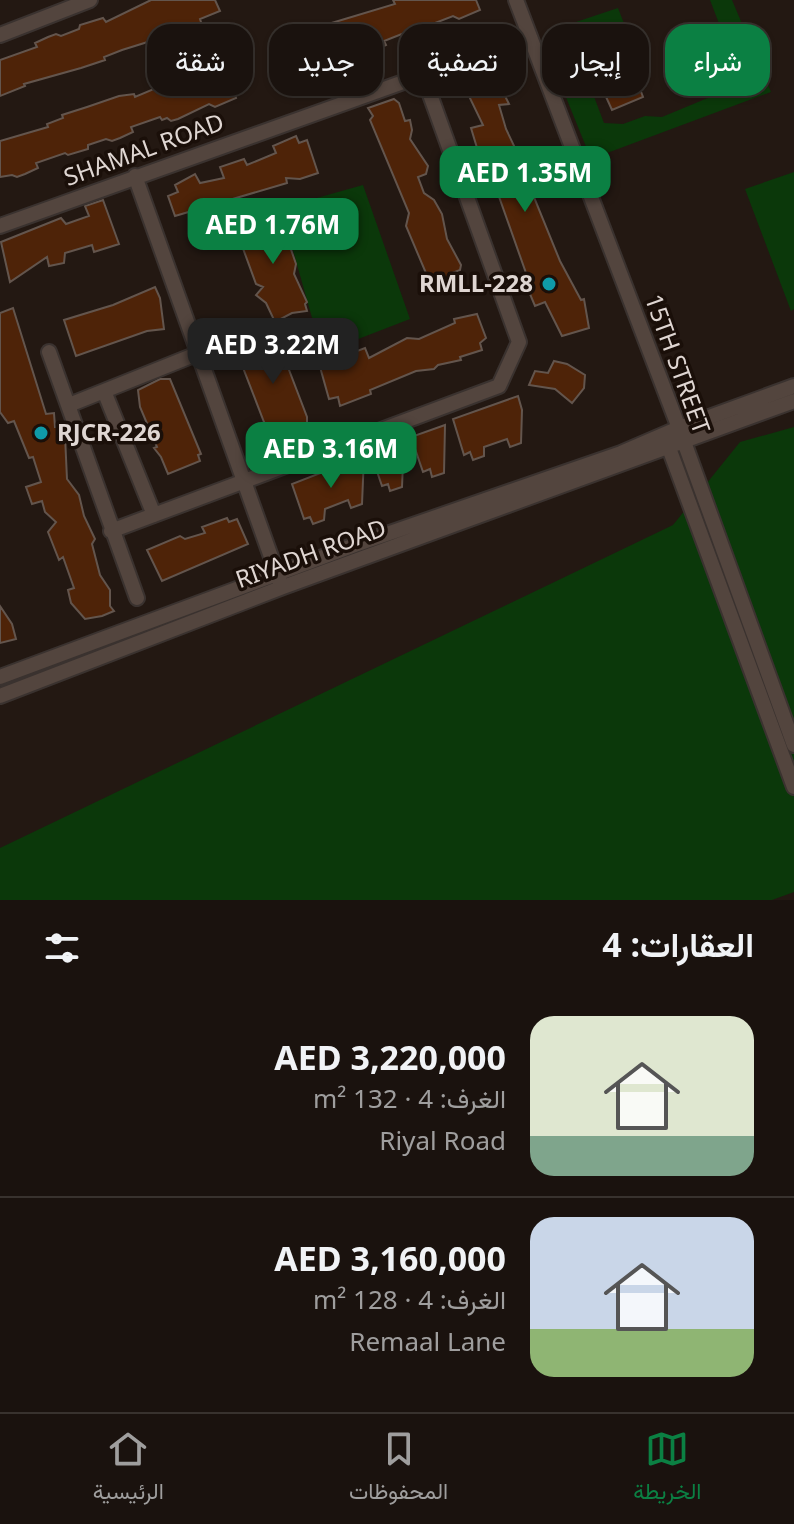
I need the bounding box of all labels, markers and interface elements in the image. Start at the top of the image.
chip: شقة [147,24,253,96]
chip: جديد [269,24,383,96]
chip: تصفية [399,24,526,96]
chip: إيجار [542,24,649,96]
chip: شراء [665,24,770,96]
street label: SHAMAL ROAD [59,104,228,193]
pin: AED 1.35M [433,146,617,214]
text: AED 1.35M [458,154,592,190]
pin: AED 1.76M [181,198,365,266]
text: AED 1.76M [206,206,340,242]
place label: RMLL-228 [419,266,533,299]
marker: RMLL-228 [540,275,558,293]
street label: 15TH STREET [638,289,719,438]
pin: AED 3.22M [181,318,365,386]
text: AED 3.22M [206,326,340,362]
place label: RJCR-226 [57,415,161,448]
pin: AED 3.16M [239,422,423,490]
marker: RJCR-226 [32,424,50,442]
text: AED 3.16M [264,430,398,466]
street label: RIYADH ROAD [231,510,390,595]
text: العقارات: 4 [602,921,754,967]
icon: filters [40,926,84,970]
text: AED 3,220,000 [274,1034,506,1080]
icon: home [594,1048,690,1144]
text: الغرف: 4 · 132 m² [313,1080,506,1116]
text: Riyal Road [379,1122,506,1158]
text: AED 3,160,000 [274,1235,506,1281]
icon: home [594,1249,690,1345]
text: الغرف: 4 · 128 m² [313,1281,506,1317]
text: Remaal Lane [349,1323,506,1359]
tab: الرئيسية [93,1427,164,1511]
tab: المحفوظات [349,1427,448,1511]
tab: الخريطة [633,1427,701,1511]

